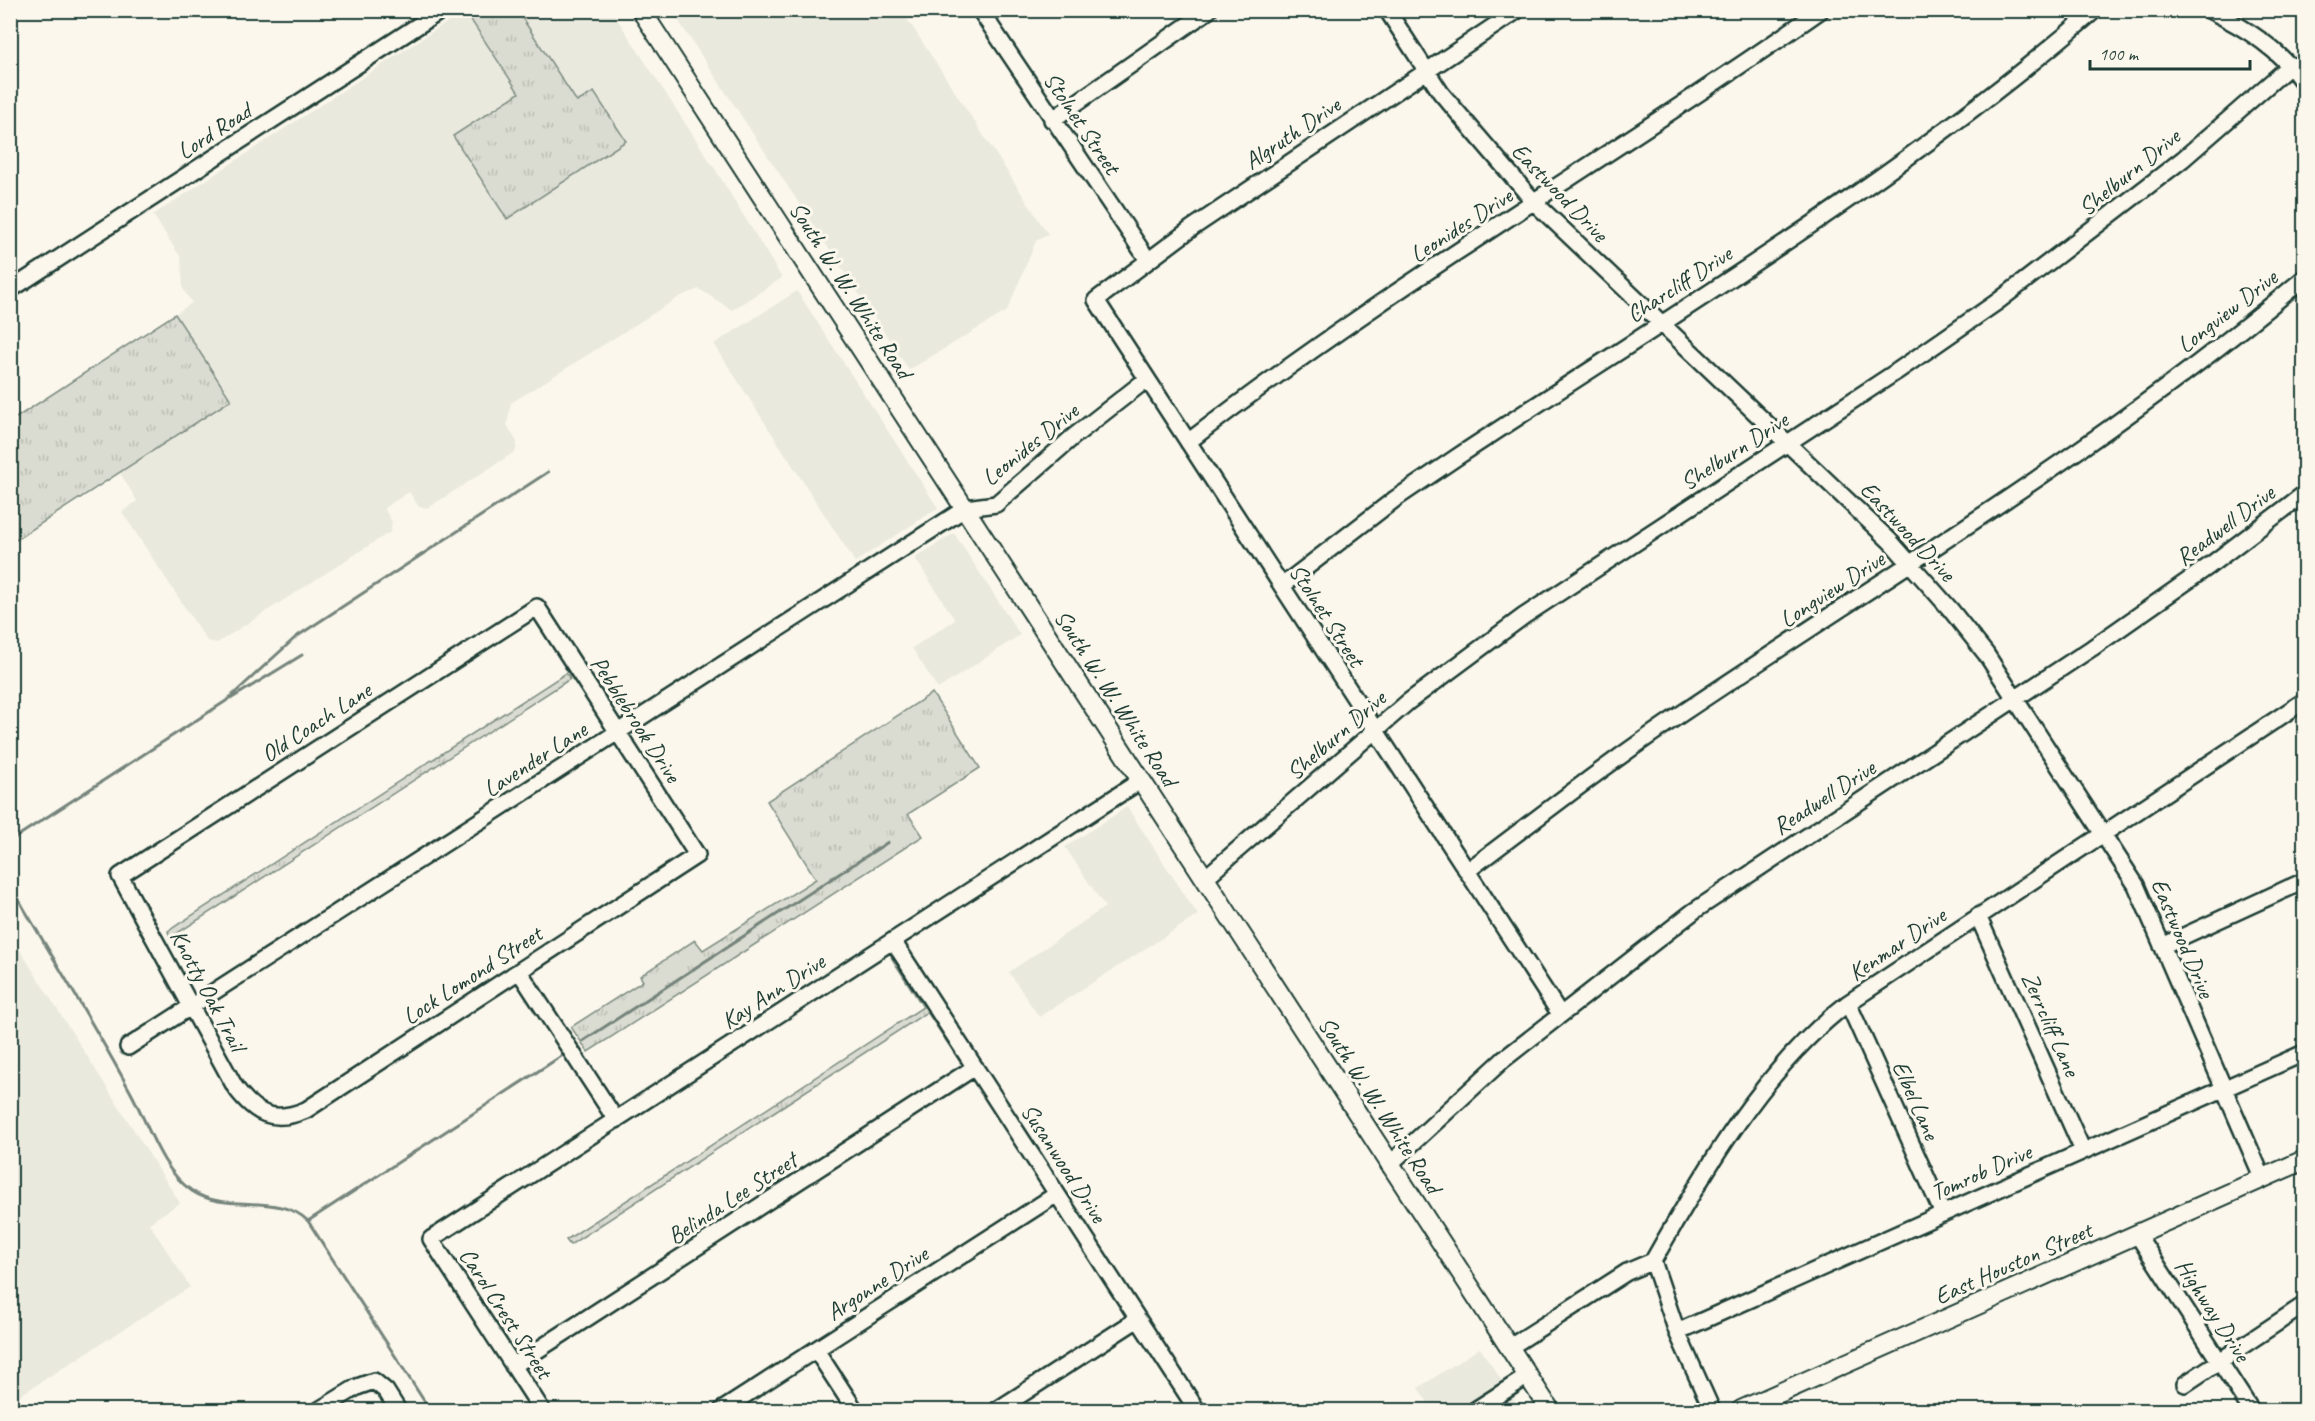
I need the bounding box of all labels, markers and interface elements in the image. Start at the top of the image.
scale bar [2090,33,2250,71]
text: 100 m [2099,43,2140,65]
street label: Stolnet Street [1037,66,1128,181]
street label: Algruth Drive [1238,89,1348,176]
street label: Lord Road [171,94,260,166]
street label: Shelburn Drive [2072,120,2188,222]
street label: Eastwood Drive [1505,136,1616,250]
street label: Leonides Drive [1404,180,1520,269]
street label: South W. W. White Road [783,196,921,387]
street label: Charcliff Drive [1621,238,1739,329]
street label: Longview Drive [2171,261,2285,360]
street label: Leonides Drive [975,394,1086,492]
street label: Shelburn Drive [1674,404,1795,497]
street label: Eastwood Drive [1854,474,1964,589]
street label: Readwell Drive [2169,477,2282,572]
street label: Longview Drive [1774,543,1892,634]
street label: Stolnet Street [1283,558,1372,674]
street label: South W. W. White Road [1048,604,1186,795]
street label: Pebblebrook Drive [584,650,689,790]
street label: Old Coach Lane [255,674,379,769]
street label: Shelburn Drive [1280,682,1394,786]
street label: Lavender Lane [477,713,594,804]
street label: Readwell Drive [1767,752,1883,841]
street label: Eastwood Drive [2144,874,2222,1004]
street label: Kenmar Drive [1842,899,1953,988]
street label: Lock Lomond Street [397,918,549,1031]
street label: Knotty Oak Trail [164,924,254,1059]
street label: Kay Ann Drive [716,945,832,1036]
street label: Zerrcliff Lane [2015,967,2088,1083]
street label: South W. W. White Road [1312,1011,1450,1202]
street label: Elbel Lane [1885,1056,1948,1146]
street label: Susanwood Drive [1014,1098,1115,1230]
street label: Tomrob Drive [1926,1136,2038,1207]
street label: Belinda Lee Street [662,1143,805,1251]
street label: East Houston Street [1930,1214,2098,1311]
street label: Argonne Drive [820,1238,935,1327]
street label: Carol Crest Street [453,1242,561,1386]
street label: Highway Drive [2169,1253,2258,1369]

